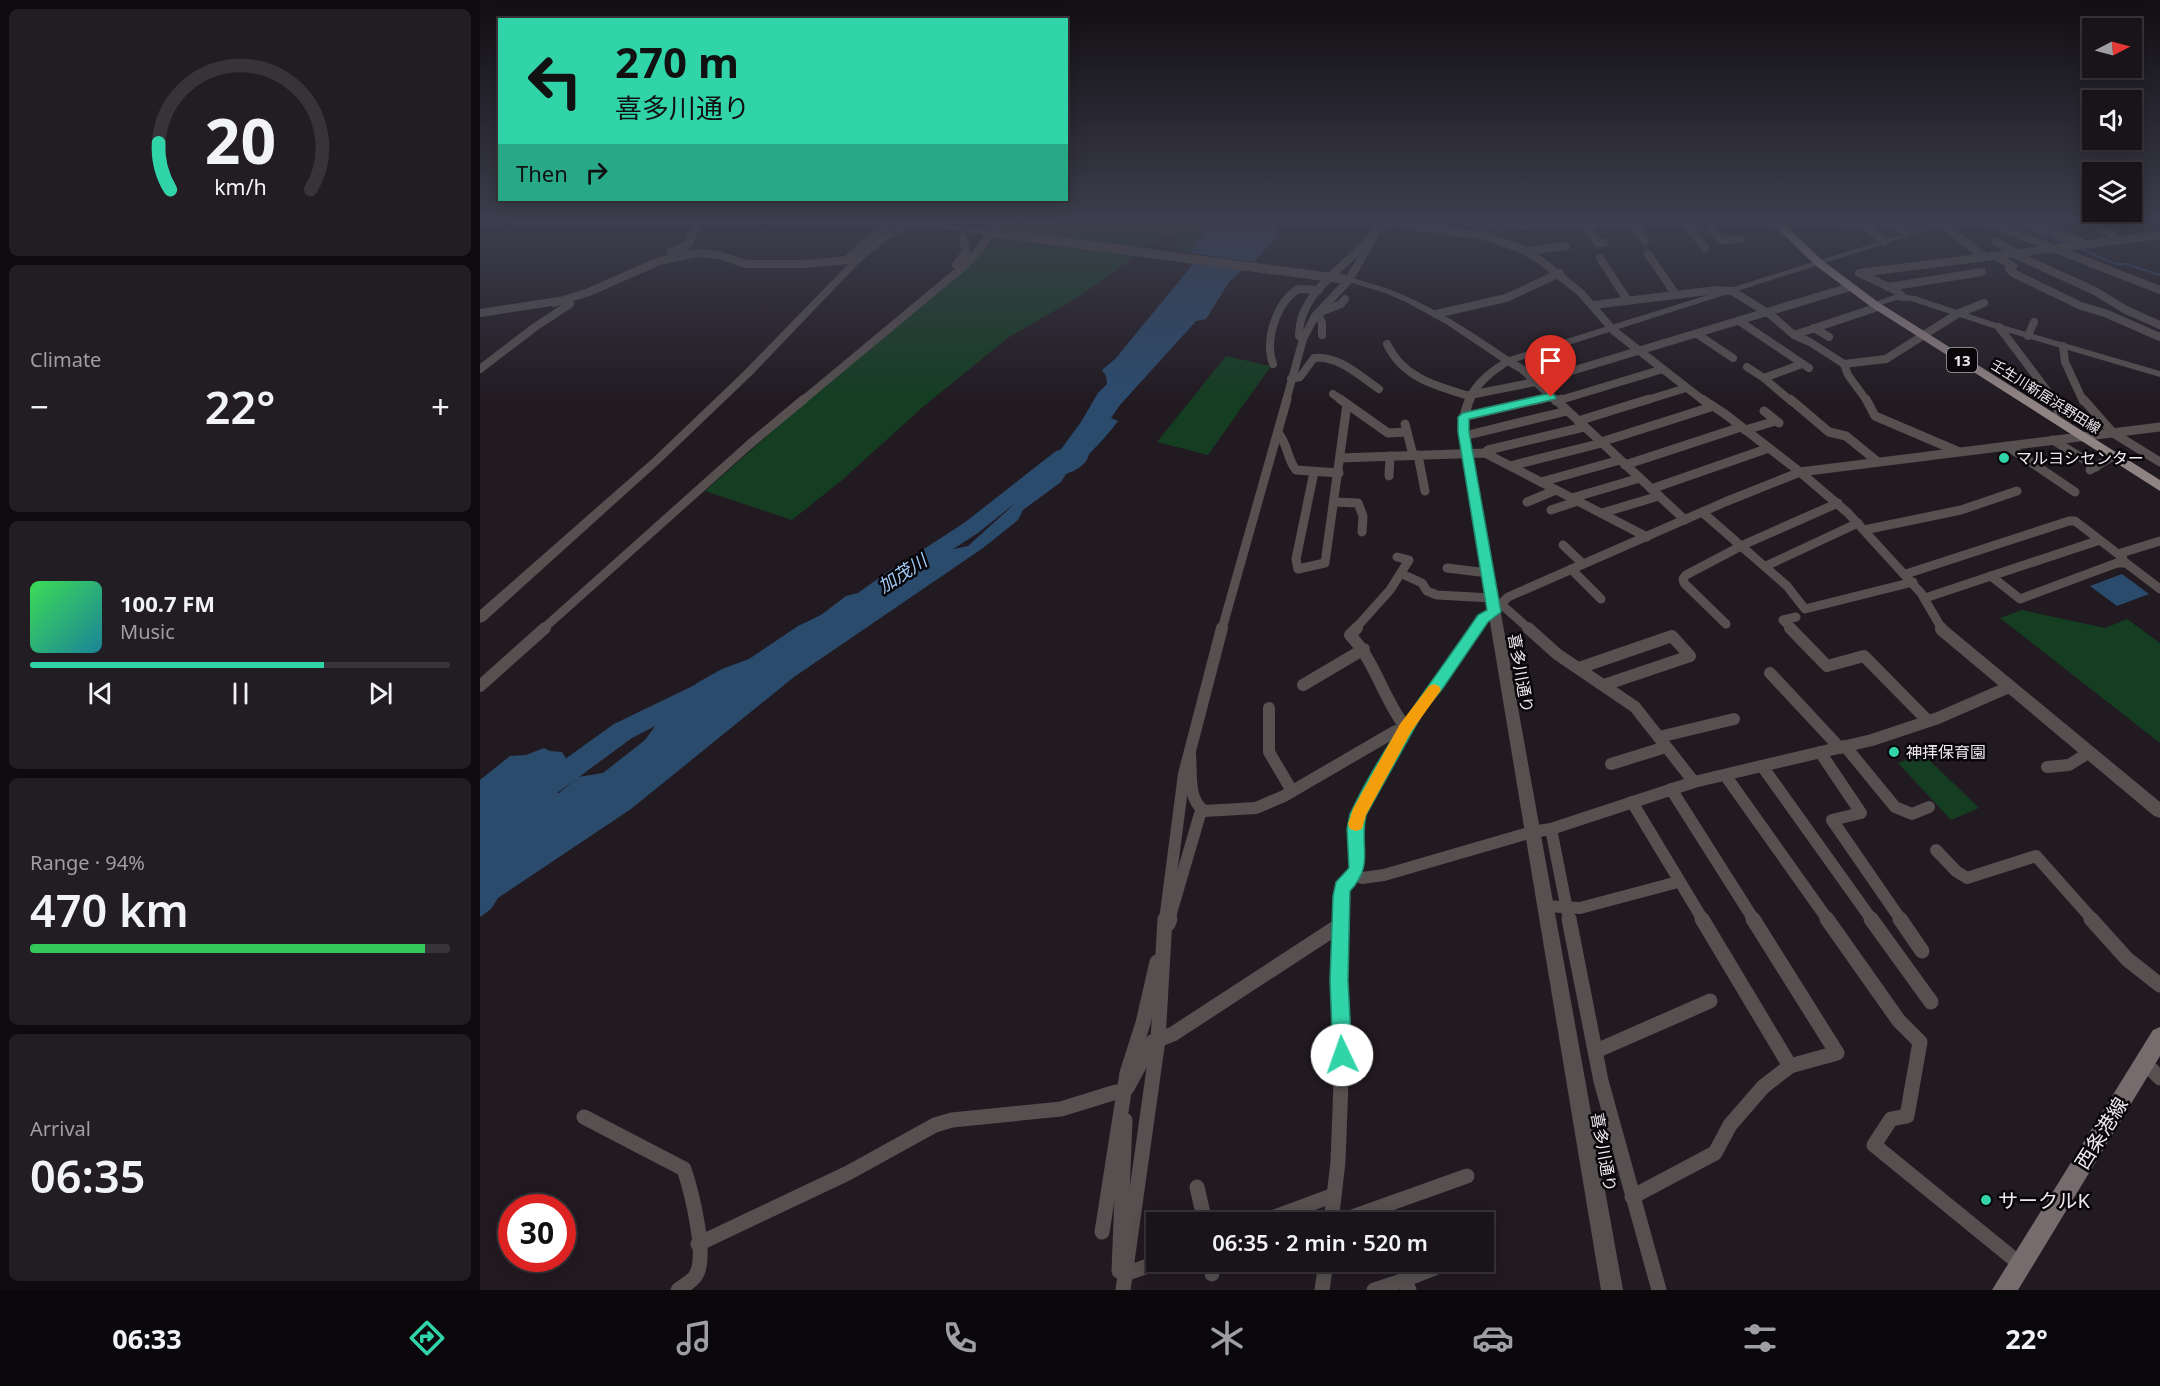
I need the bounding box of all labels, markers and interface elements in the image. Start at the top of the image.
north arrow [2082,18,2142,78]
map controls [2082,18,2142,222]
text: 270 m [615,33,739,90]
icon: left [516,42,594,120]
text: 喜多川通り [615,89,750,126]
button: sound [2082,90,2142,150]
text: 20 [204,97,276,182]
icon: right [580,156,613,189]
text: Then [516,158,568,188]
button: layers [2082,162,2142,222]
text: km/h [214,172,266,201]
pin [1525,335,1576,397]
icon: arrive [1534,344,1567,377]
text: Climate [30,346,101,373]
road number: 13 [1947,348,1977,372]
street label: 壬生川新居浜野田線 [1988,355,2104,437]
text: 22° [205,376,275,437]
text: − [30,384,49,429]
text: + [431,384,450,429]
place label: マルヨシセンター [2016,447,2144,469]
marker: マルヨシセンター [1997,451,2011,465]
water label: 加茂川 [873,547,933,598]
text: 100.7 FM [120,588,215,618]
text: Music [120,618,175,645]
street label: 喜多川通り [1503,632,1539,714]
icon: previous [84,677,117,710]
icon: pause [224,677,257,710]
icon: next [364,677,397,710]
place label: 神拝保育園 [1906,741,1986,763]
marker: 神拝保育園 [1887,745,1901,759]
text: Range · 94% [30,849,145,876]
text: 470 km [30,879,189,940]
position arrow [1310,1023,1374,1087]
street label: 西条港線 [2068,1092,2134,1174]
street label: 喜多川通り [1586,1111,1622,1193]
text: Arrival [30,1115,91,1142]
text: 06:35 [30,1145,145,1206]
place label: サークルK [1998,1187,2090,1214]
marker: サークルK [1979,1193,1993,1207]
speed limit sign: 30 [498,1194,576,1272]
text: 06:35 · 2 min · 520 m [1212,1227,1428,1257]
icon: directions [406,1317,448,1359]
icon: music [673,1317,715,1359]
icon: phone [939,1317,981,1359]
icon: climate [1206,1317,1248,1359]
icon: car [1472,1317,1514,1359]
icon: filters [1739,1317,1781,1359]
text: 06:33 [112,1320,182,1357]
text: 22° [2005,1320,2048,1357]

